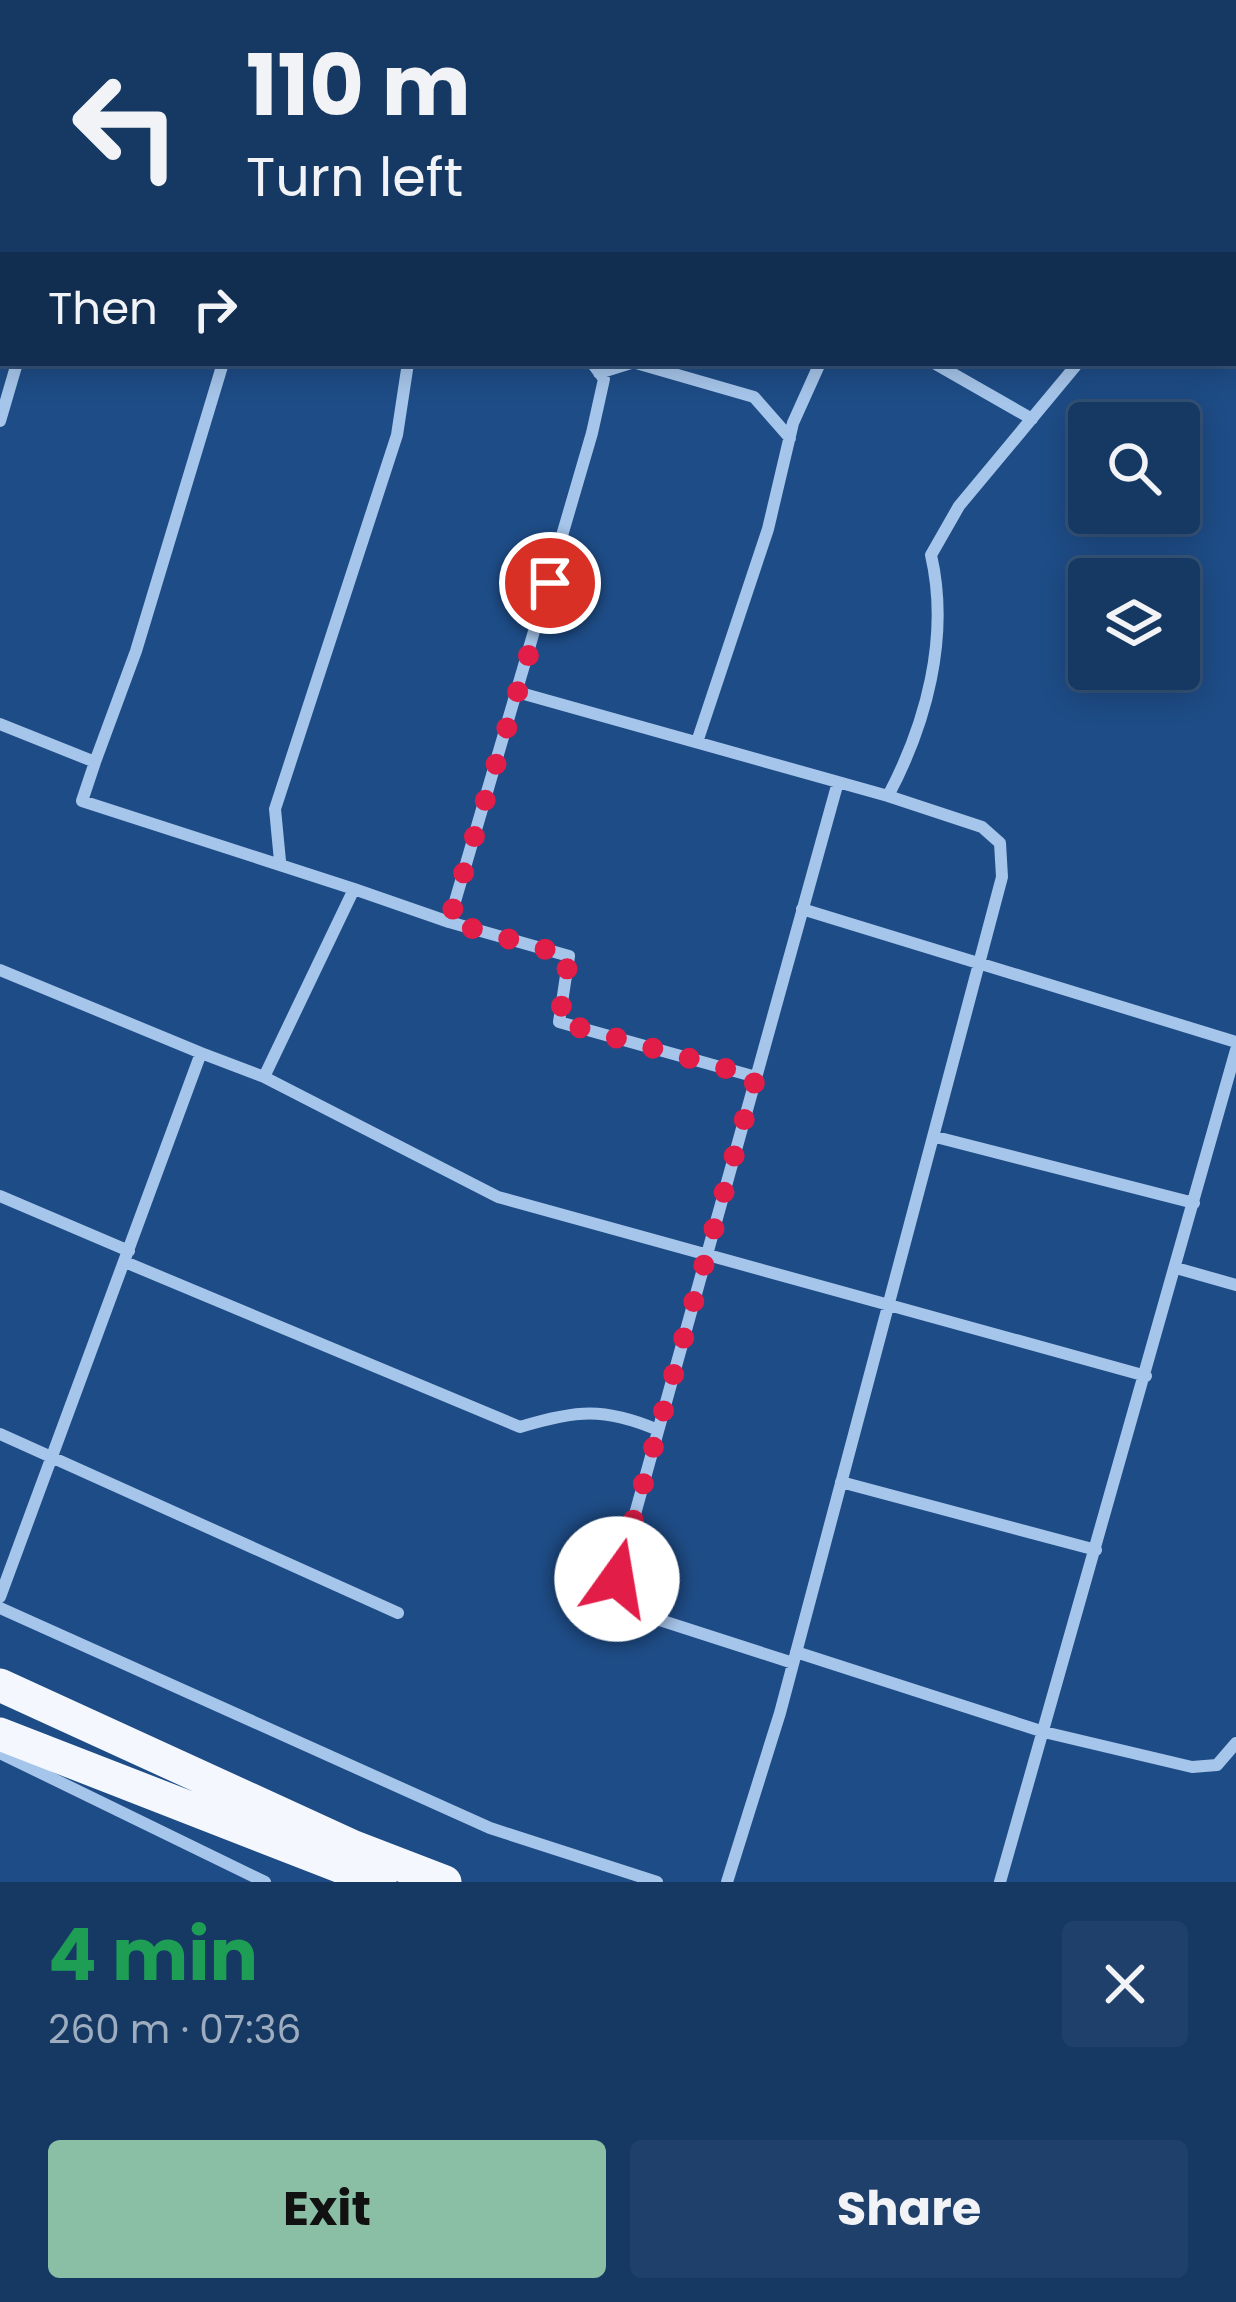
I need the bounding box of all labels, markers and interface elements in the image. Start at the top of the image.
text: 110 m [246,27,471,144]
icon: left [48,48,204,204]
text: Turn left [246,139,463,215]
icon: right [182,276,248,342]
text: Then [48,277,158,340]
map controls [1068,402,1200,690]
button: search [1068,402,1200,534]
pin [499,532,601,634]
icon: arrive [517,550,583,616]
button: layers [1068,558,1200,690]
position arrow [554,1516,680,1642]
text: 4 min [48,1904,258,2005]
button: close [1062,1921,1188,2047]
text: 260 m · 07:36 [48,2002,301,2057]
button: Exit [48,2140,606,2278]
button: Share [630,2140,1188,2278]

